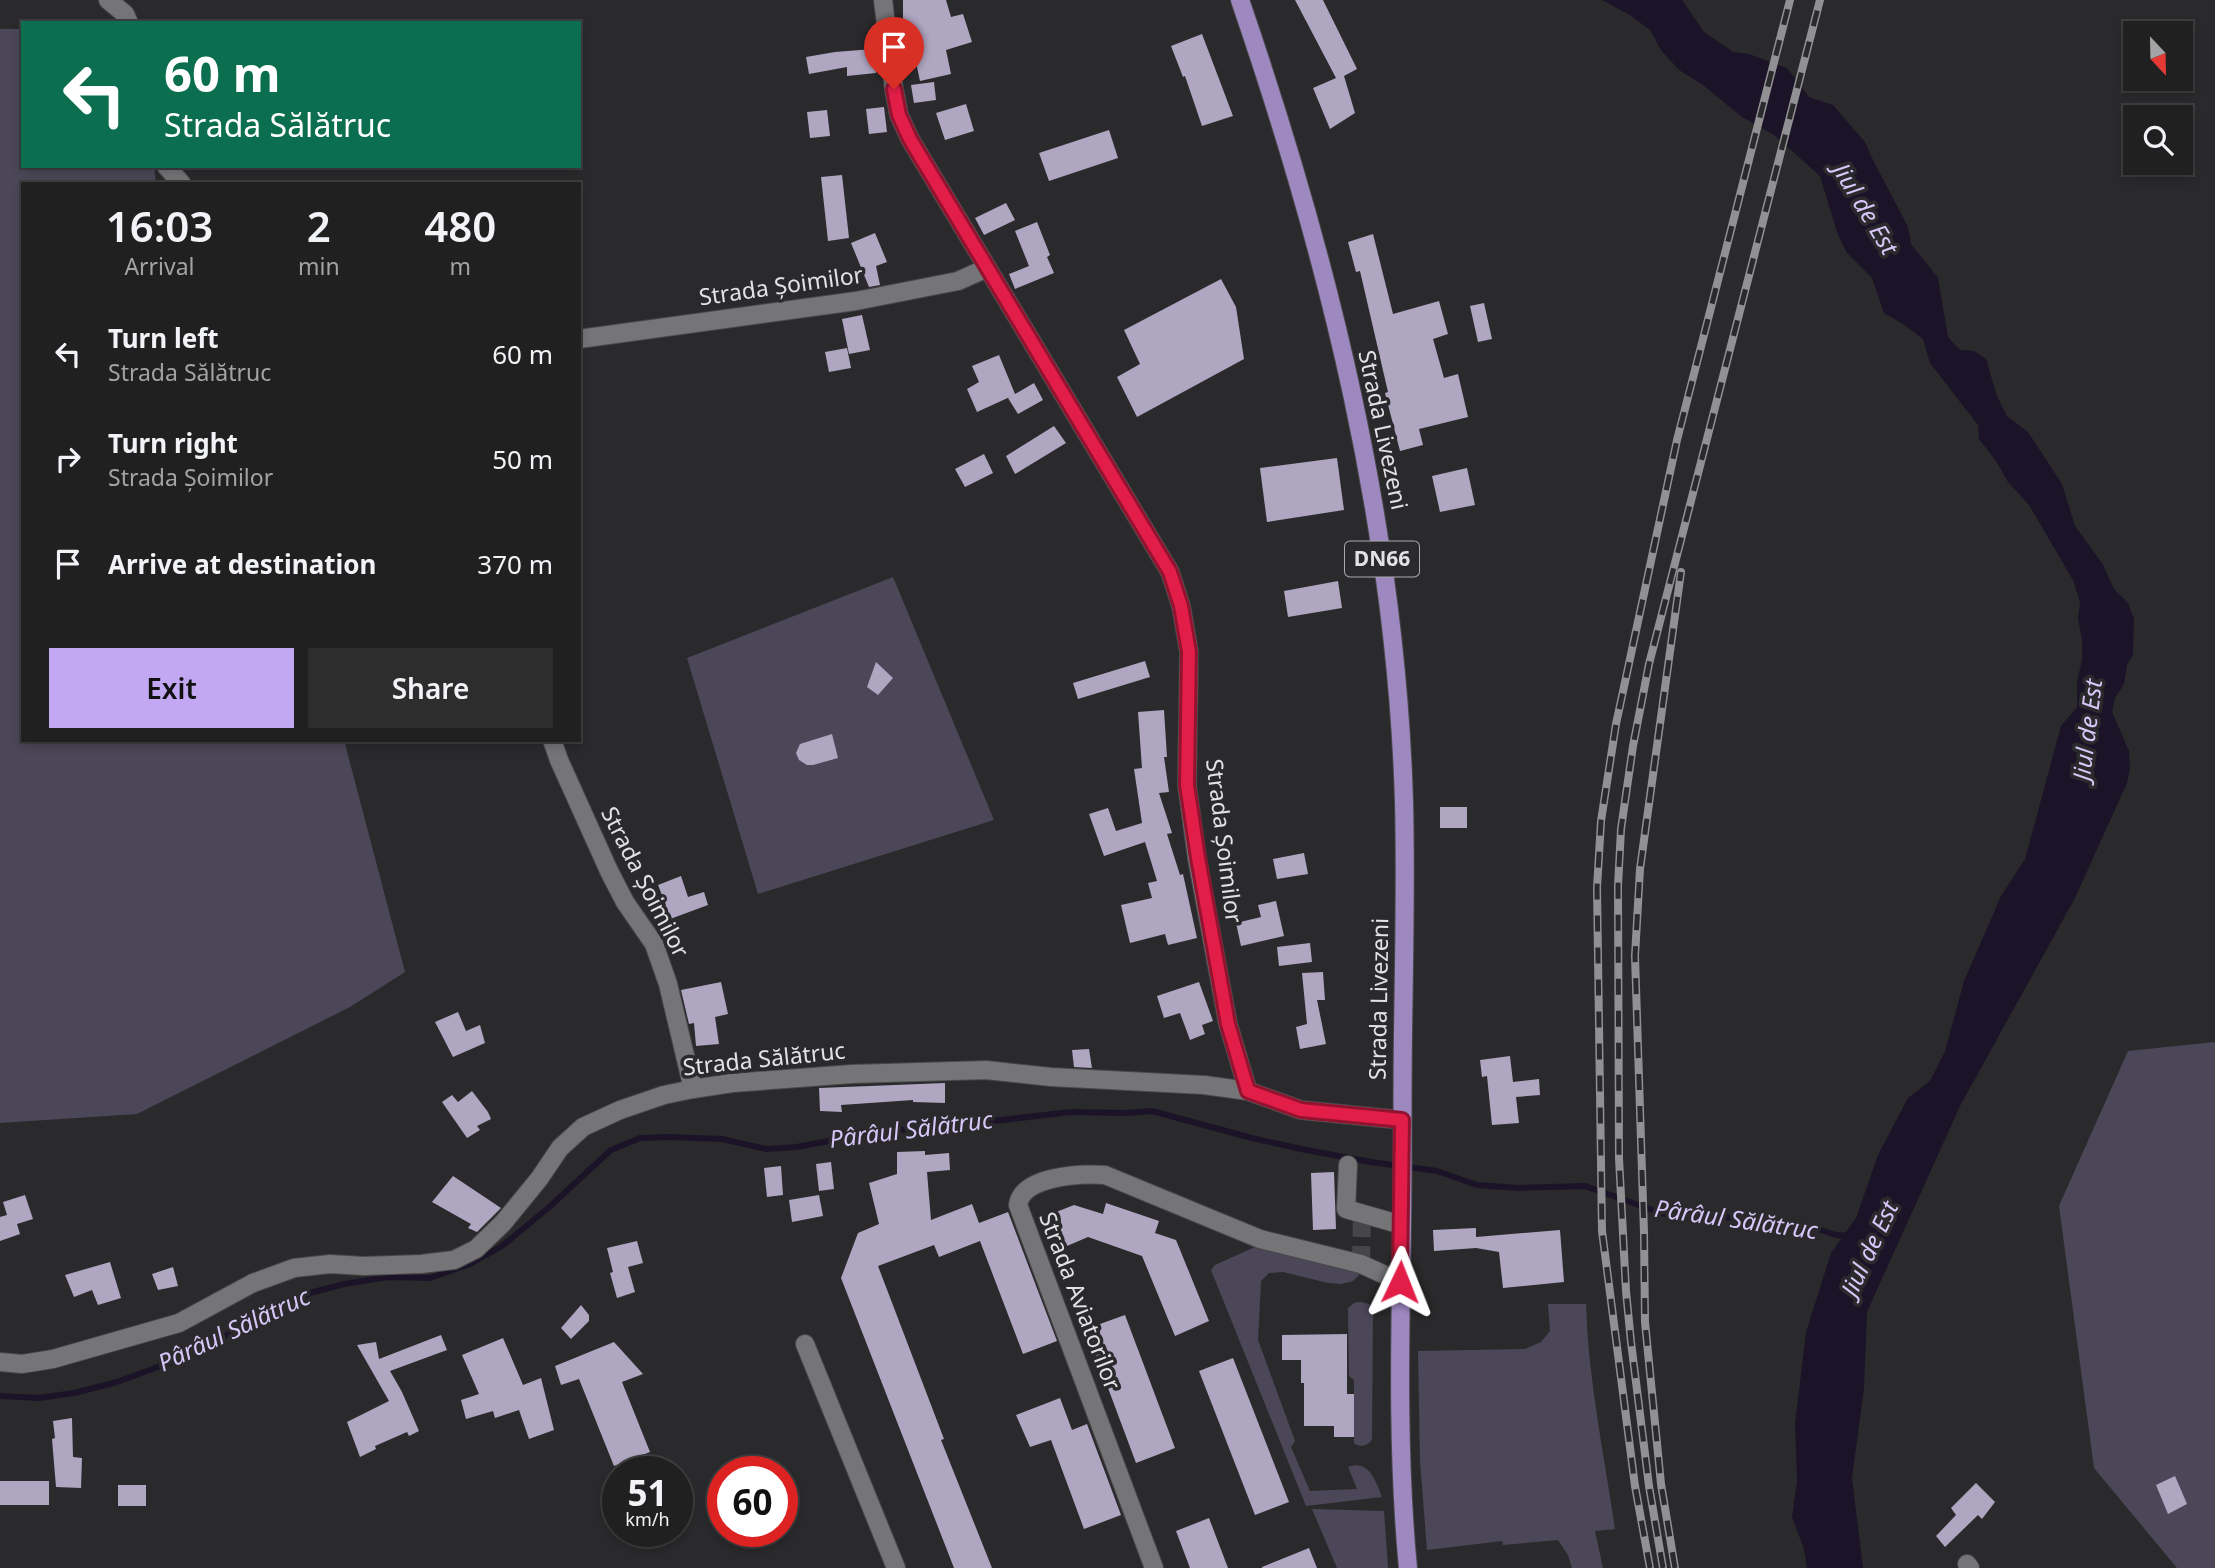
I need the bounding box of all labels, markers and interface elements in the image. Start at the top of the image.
pin [864,17,924,89]
north arrow [2123,21,2193,91]
map controls [2123,21,2193,175]
icon: arrive [875,28,913,66]
text: 60 m [164,40,281,106]
icon: left [49,49,140,140]
text: Strada Sălătruc [164,103,391,146]
button: search [2123,105,2193,175]
water label: Jiul de Est [1824,153,1907,261]
text: 16:03 [106,197,213,254]
text: 2 [307,197,331,254]
text: 480 [424,197,496,254]
text: Arrival [124,250,195,282]
text: min [298,250,340,282]
text: m [450,250,471,282]
street label: Strada Șoimilor [697,258,865,312]
text: Turn left [108,320,219,356]
icon: left [49,335,87,373]
text: 60 m [492,336,553,372]
street label: Strada Livezeni [1351,347,1416,512]
text: Strada Sălătruc [108,356,271,388]
text: Turn right [108,425,238,461]
icon: right [49,440,87,478]
text: 50 m [492,441,553,477]
text: Strada Șoimilor [108,461,273,493]
road number: DN66 [1345,542,1419,576]
icon: arrive [49,545,87,583]
text: Arrive at destination [108,546,377,582]
text: 370 m [477,546,553,582]
button: Exit [49,648,294,728]
button: Share [308,648,553,728]
water label: Jiul de Est [2063,676,2109,786]
street label: Strada Șoimilor [1199,757,1251,925]
street label: Strada Șoimilor [594,801,698,963]
street label: Strada Livezeni [1361,918,1395,1080]
street label: Strada Sălătruc [681,1034,847,1082]
water label: Pârâul Sălătruc [827,1102,995,1155]
water label: Pârâul Sălătruc [1653,1191,1821,1246]
water label: Jiul de Est [1830,1194,1906,1305]
street label: Strada Aviatorilor [1032,1207,1130,1395]
position arrow [1363,1245,1437,1319]
water label: Pârâul Sălătruc [152,1279,316,1378]
speed limit sign: 60 [707,1456,798,1547]
text: 51 [627,1469,668,1516]
text: km/h [625,1507,670,1531]

